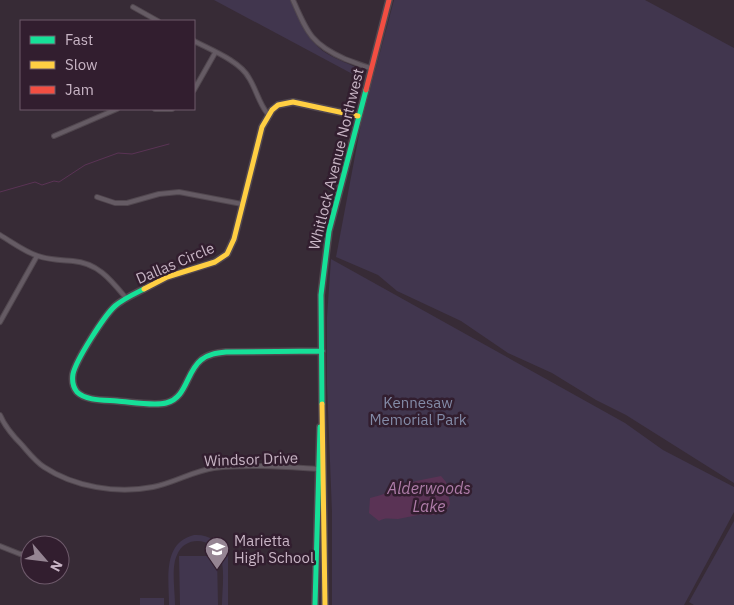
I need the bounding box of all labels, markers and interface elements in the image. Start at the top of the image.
legend [20,20,195,110]
text: Fast [65,30,93,49]
text: Slow [65,55,98,74]
street label: Whitlock Avenue Northwest [304,66,368,252]
text: Jam [65,80,94,99]
street label: Dallas Circle [133,238,217,288]
park label: Kennesaw Memorial Park [369,393,467,429]
street label: Windsor Drive [204,448,298,470]
water label: Alderwoods Lake [386,478,471,516]
place label: Marietta High School [234,531,314,567]
north arrow [20,535,70,585]
school or university icon: Marietta High School [204,536,230,570]
text: N [46,557,67,575]

